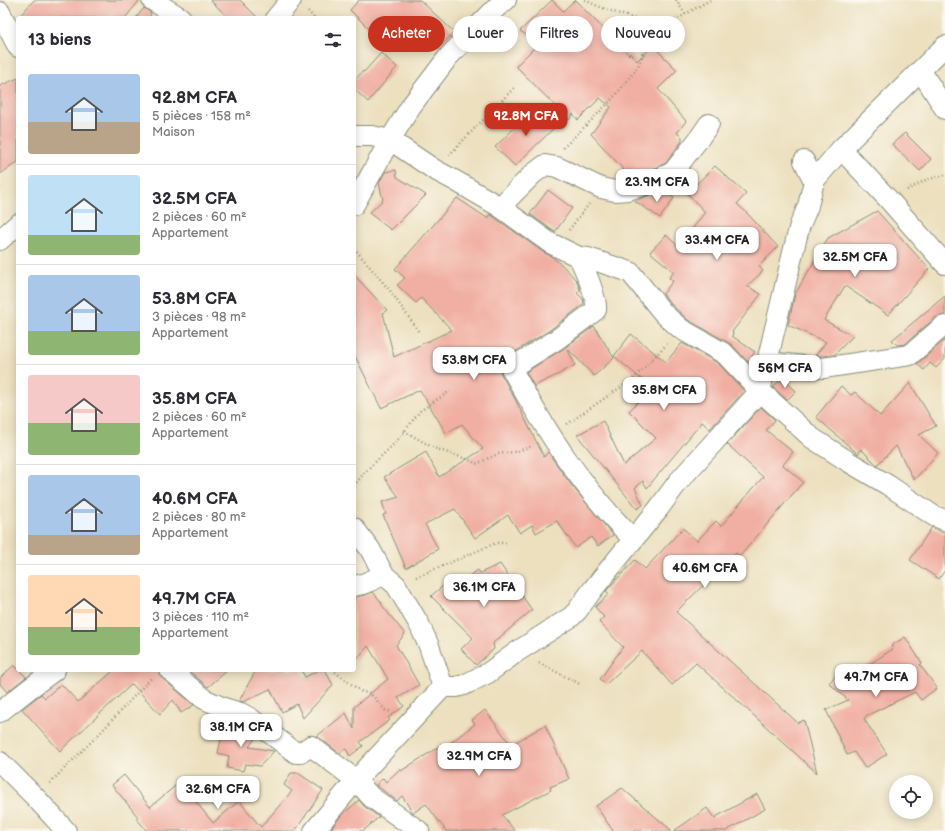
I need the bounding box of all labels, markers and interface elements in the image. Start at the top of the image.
chip: Acheter [368,16,445,52]
chip: Louer [453,16,518,52]
chip: Filtres [526,16,593,52]
chip: Nouveau [601,16,685,52]
icon: filters [322,29,344,51]
text: 13 biens [28,30,91,50]
text: 92.8M CFA [152,88,237,108]
icon: home [60,90,108,138]
pin: 92.8M CFA [480,103,572,137]
text: 5 pièces · 158 m² [152,108,251,124]
text: 92.8M CFA [494,108,559,124]
text: Maison [152,124,195,140]
pin: 23.9M CFA [611,169,703,203]
text: 23.9M CFA [625,174,689,190]
text: 32.5M CFA [152,189,237,209]
icon: home [60,191,108,239]
text: 2 pièces · 60 m² [152,209,247,225]
text: Appartement [152,225,228,241]
pin: 33.4M CFA [671,227,763,261]
text: 33.4M CFA [685,232,749,248]
pin: 32.5M CFA [809,244,901,278]
text: 32.5M CFA [823,249,887,265]
text: 53.8M CFA [152,289,237,309]
icon: home [60,291,108,339]
text: 3 pièces · 98 m² [152,309,246,325]
text: Appartement [152,325,228,341]
pin: 53.8M CFA [428,347,520,381]
text: 53.8M CFA [442,352,506,368]
pin: 56M CFA [748,355,822,389]
text: 56M CFA [758,360,812,376]
pin: 35.8M CFA [618,377,710,411]
text: 35.8M CFA [632,382,696,398]
text: 35.8M CFA [152,389,237,409]
icon: home [60,391,108,439]
text: 2 pièces · 60 m² [152,409,247,425]
text: Appartement [152,425,228,441]
text: 40.6M CFA [152,489,238,509]
icon: home [60,491,108,539]
text: 2 pièces · 80 m² [152,509,246,525]
text: Appartement [152,525,228,541]
pin: 40.6M CFA [659,555,751,589]
text: 40.6M CFA [672,560,738,576]
pin: 36.1M CFA [438,574,530,608]
text: 36.1M CFA [453,579,515,595]
text: 49.7M CFA [152,589,236,609]
icon: home [60,591,108,639]
text: 3 pièces · 110 m² [152,609,249,625]
text: Appartement [152,625,228,641]
pin: 49.7M CFA [830,664,922,698]
text: 49.7M CFA [844,669,908,685]
pin: 38.1M CFA [195,714,287,748]
text: 38.1M CFA [210,719,272,735]
pin: 32.9M CFA [433,743,525,777]
text: 32.9M CFA [447,748,511,764]
map controls [889,775,933,819]
button: locate [889,775,933,819]
pin: 32.6M CFA [172,776,264,810]
text: 32.6M CFA [185,781,251,797]

